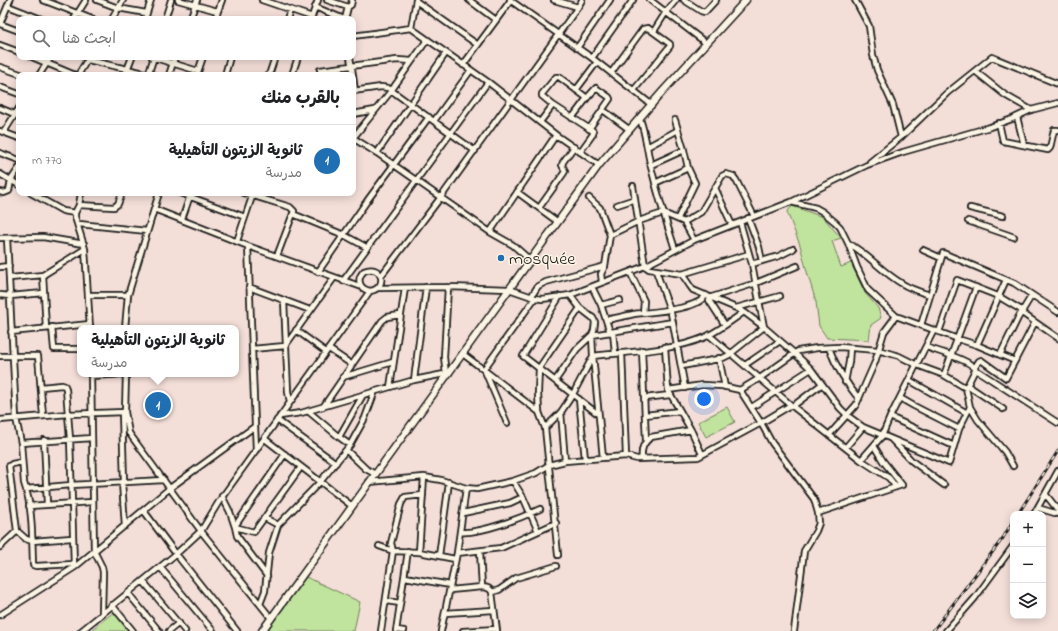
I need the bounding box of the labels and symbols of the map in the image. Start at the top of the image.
place label: mosquée [509,247,576,273]
marker: mosquée [496,253,506,263]
your location [694,389,714,409]
pin: 1 [145,390,171,420]

